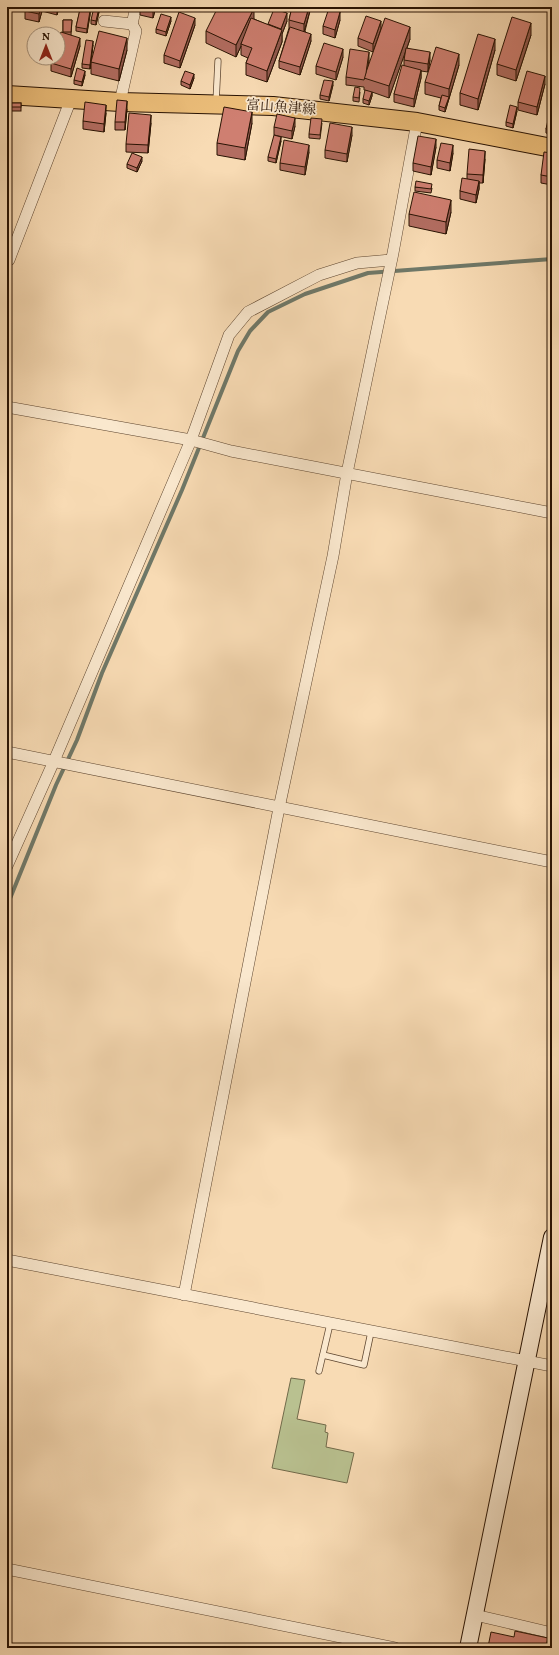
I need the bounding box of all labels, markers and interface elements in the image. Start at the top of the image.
north arrow [26,26,66,66]
text: N [42,30,50,45]
street label: 富山魚津線 [245,96,317,120]

